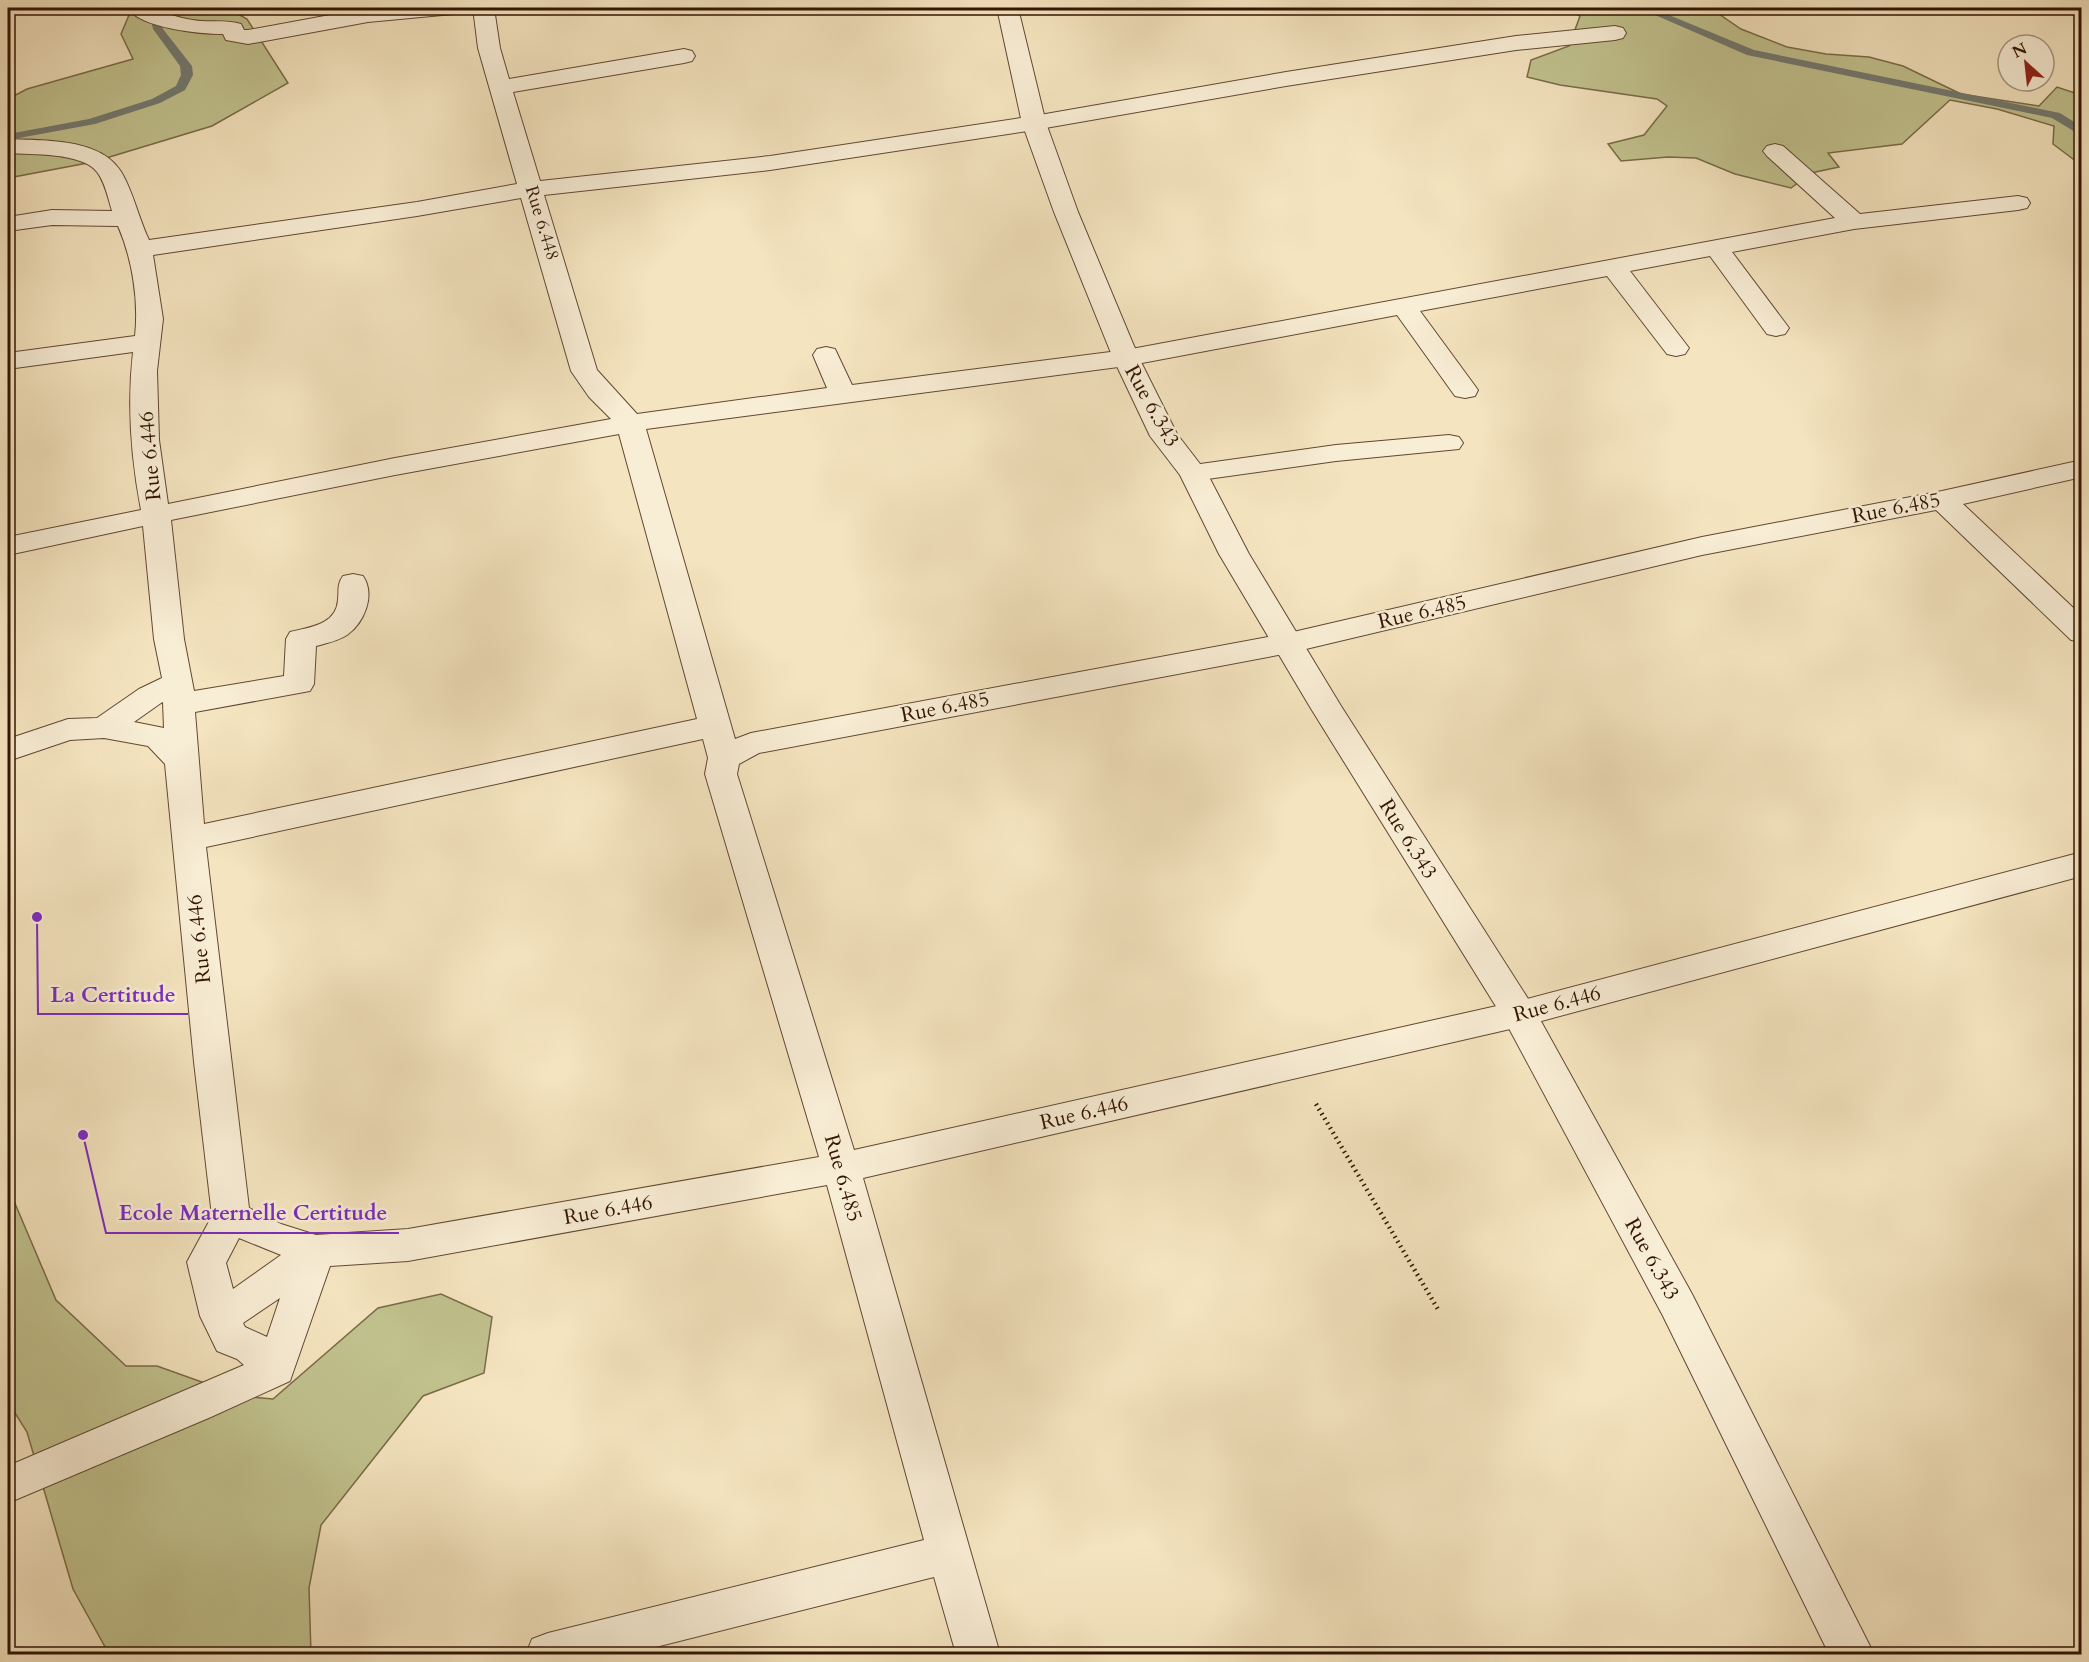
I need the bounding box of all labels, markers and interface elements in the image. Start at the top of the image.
north arrow [1996,33,2056,93]
text: N [2008,38,2031,63]
street label: Rue 6.448 [519,183,565,263]
street label: Rue 6.343 [1118,360,1186,452]
street label: Rue 6.446 [132,410,168,502]
street label: Rue 6.485 [1849,485,1943,531]
street label: Rue 6.485 [1375,588,1469,636]
street label: Rue 6.485 [898,684,992,730]
street label: Rue 6.343 [1372,793,1444,885]
street label: Rue 6.446 [180,893,218,985]
callout: La Certitude [38,974,188,1014]
street label: Rue 6.446 [1510,978,1604,1030]
text: La Certitude [50,980,176,1010]
street label: Rue 6.446 [1037,1089,1131,1137]
street label: Rue 6.485 [817,1131,869,1225]
street label: Rue 6.446 [561,1188,655,1232]
callout: Ecole Maternelle Certitude [106,1193,399,1233]
text: Ecole Maternelle Certitude [119,1198,387,1228]
street label: Rue 6.343 [1618,1213,1686,1305]

